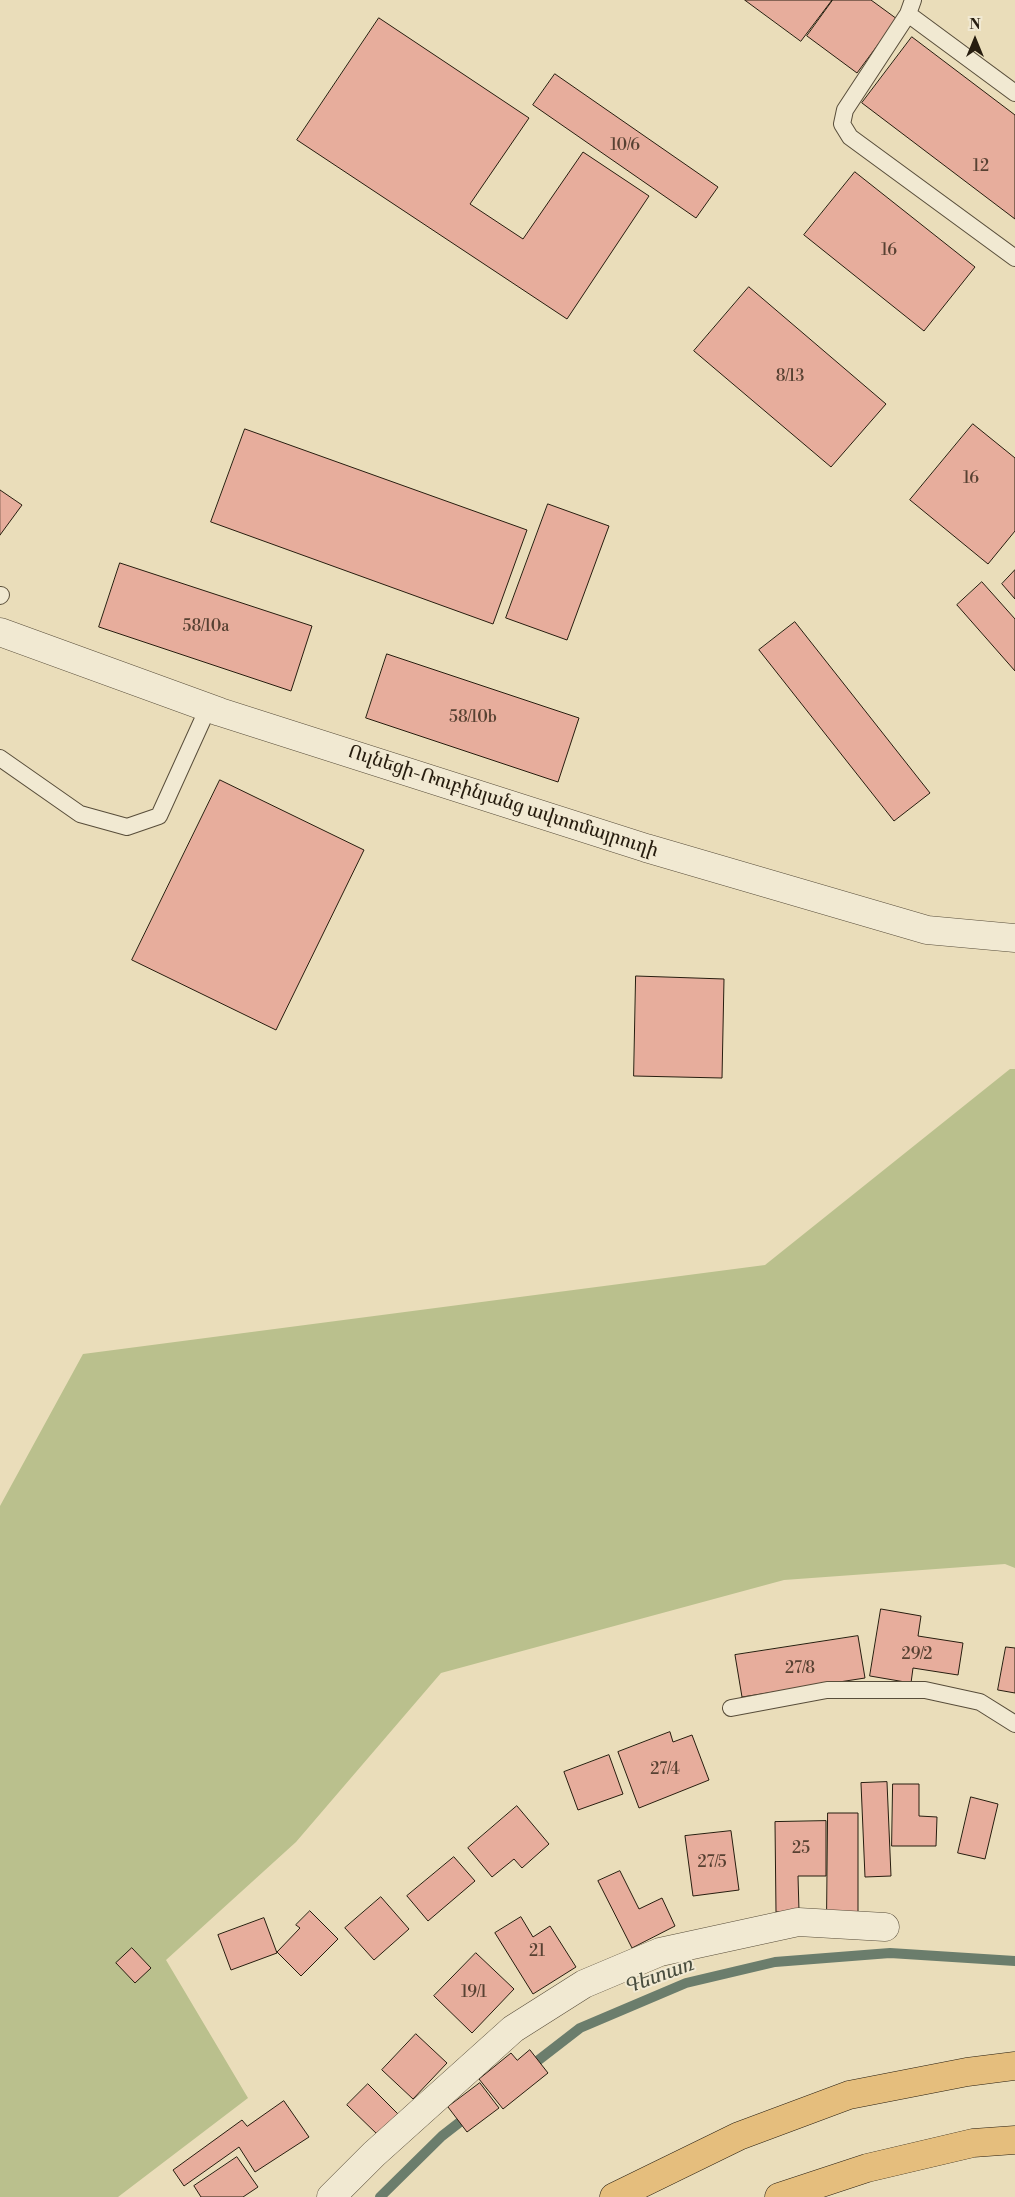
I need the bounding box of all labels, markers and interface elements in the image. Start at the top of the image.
north arrow [950,15,1000,65]
text: N [969,16,981,34]
house number: 10/6 [610,136,640,156]
house number: 12 [973,157,989,177]
house number: 16 [881,241,897,261]
house number: 8/13 [776,367,804,387]
house number: 16 [963,469,979,489]
house number: 58/10a [183,617,229,637]
house number: 58/10b [449,708,497,728]
street label: Ուլնեցի-Ռուբինյանց ավտոմայրուղի [345,741,661,863]
house number: 29/2 [902,1645,932,1665]
house number: 27/8 [785,1659,815,1679]
house number: 27/4 [650,1760,680,1780]
house number: 25 [792,1839,810,1859]
house number: 27/5 [698,1853,726,1873]
house number: 21 [529,1942,545,1962]
water label: Գետառ [621,1953,697,2001]
house number: 19/1 [461,1983,487,2003]

